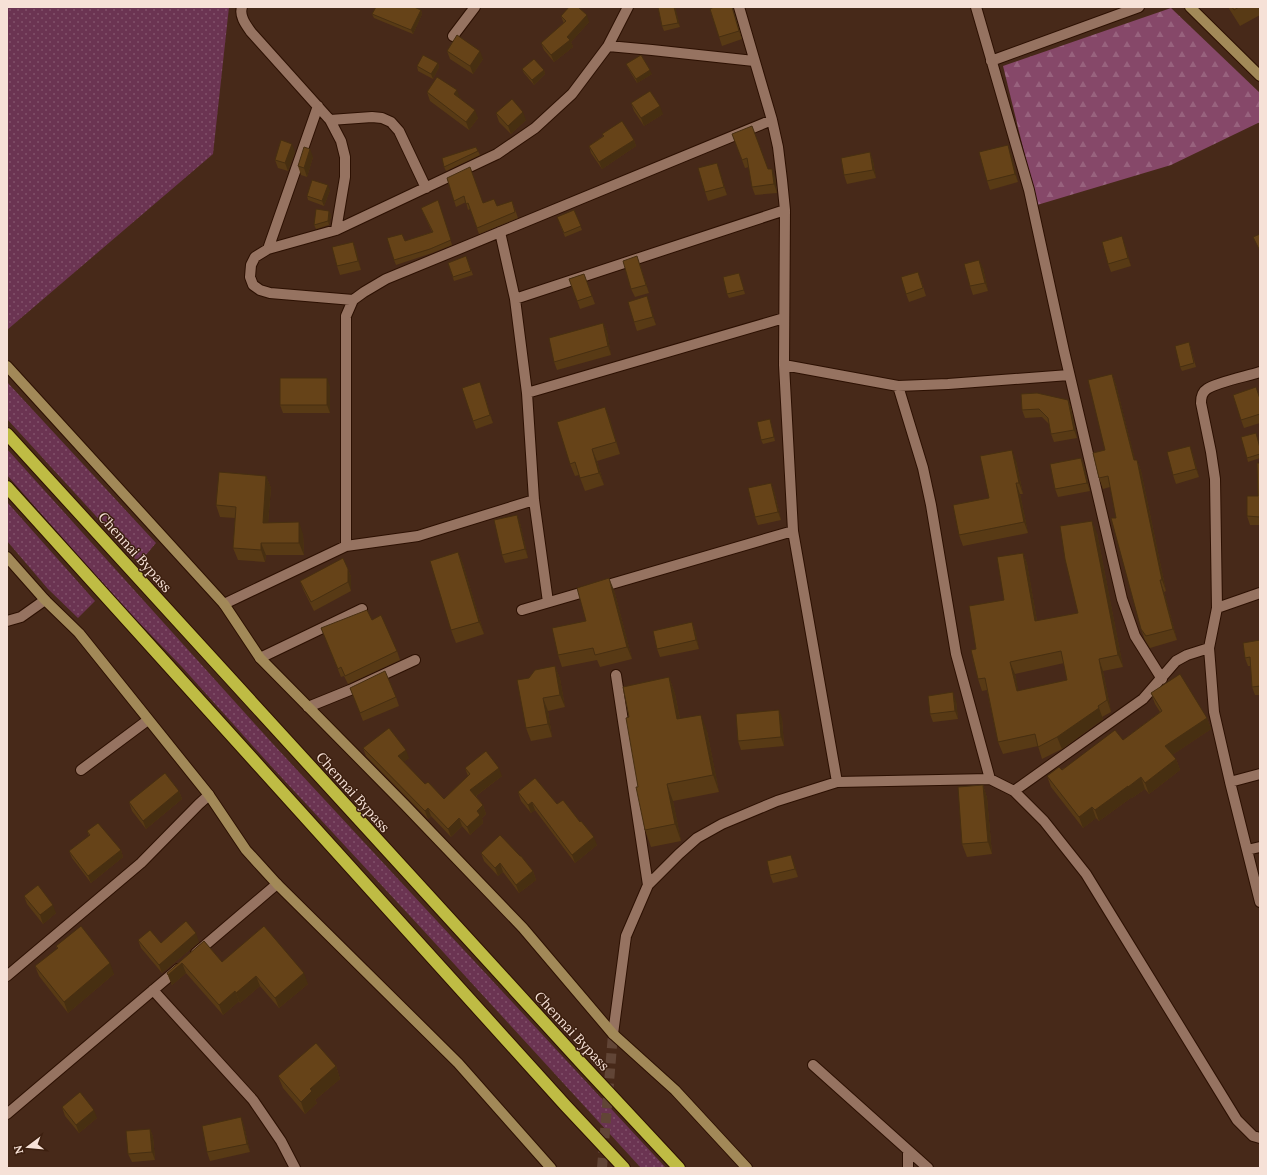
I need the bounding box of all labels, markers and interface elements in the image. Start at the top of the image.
street label: Chennai Bypass [94,508,176,596]
street label: Chennai Bypass [312,748,394,836]
street label: Chennai Bypass [531,988,613,1074]
north arrow [8,1127,48,1167]
text: N [10,1143,26,1156]

